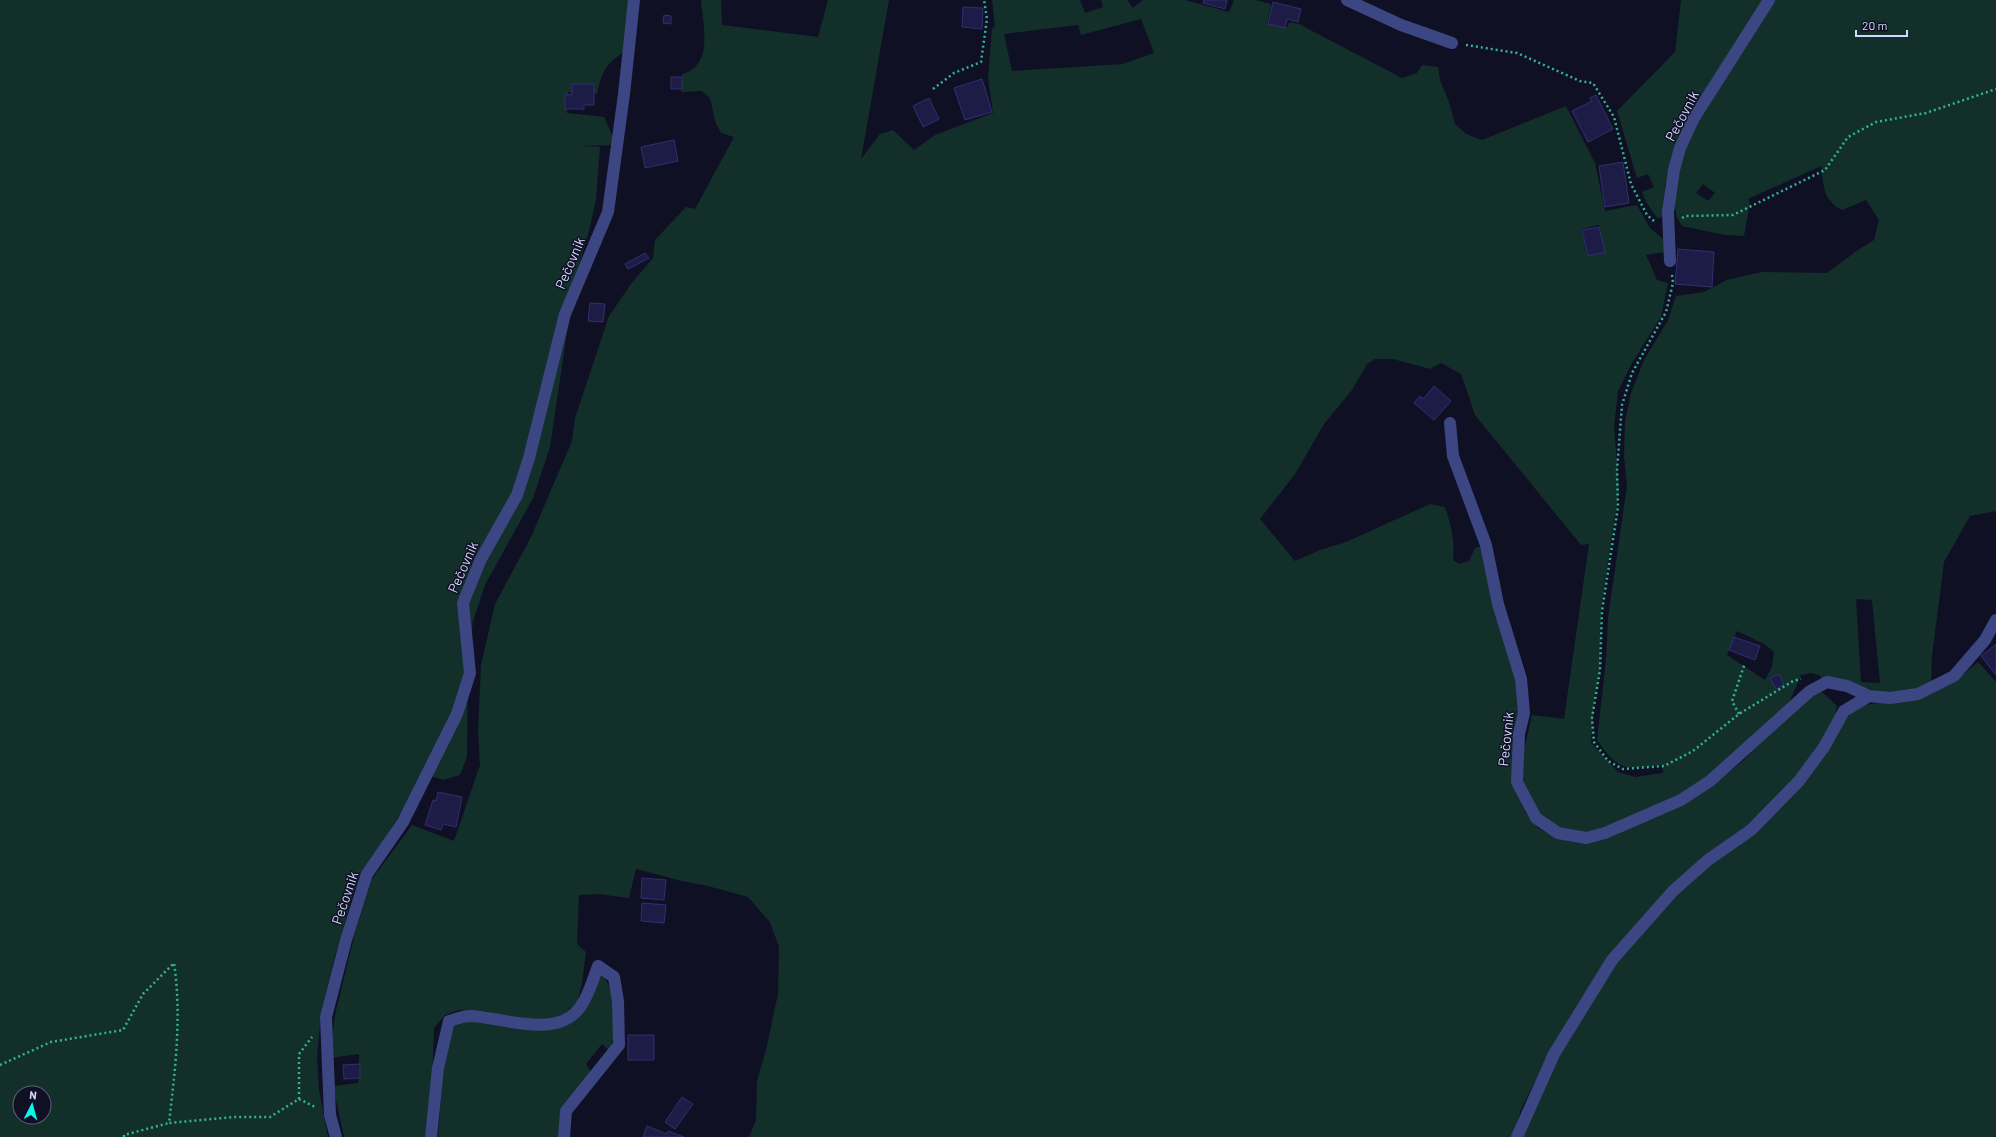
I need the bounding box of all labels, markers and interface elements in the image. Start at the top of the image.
scale bar [1856,12,1907,38]
text: 20 m [1862,18,1888,32]
street label: Pečovnik [1661,88,1702,144]
street label: Pečovnik [551,234,588,291]
street label: Pečovnik [444,538,481,595]
street label: Pečovnik [1494,711,1517,767]
street label: Pečovnik [328,869,361,927]
north arrow [12,1085,52,1125]
text: N [29,1088,37,1101]

